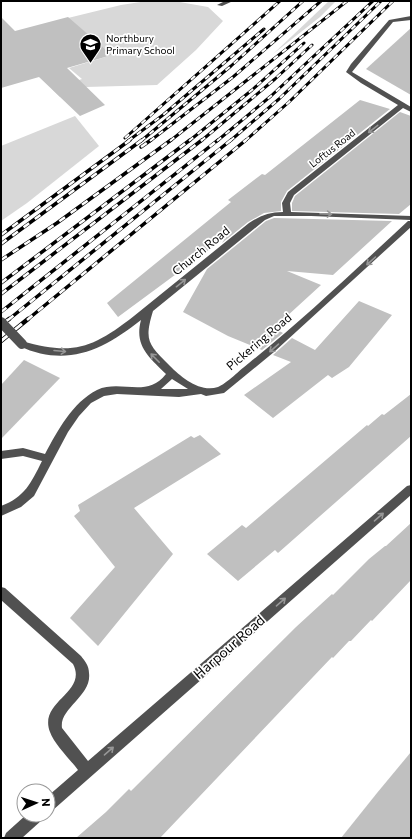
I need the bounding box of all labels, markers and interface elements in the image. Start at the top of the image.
school or university icon: Northbury Primary School [77,31,103,64]
place label: Northbury Primary School [106,32,175,56]
one-way arrow [367,125,378,134]
street label: Loftus Road [307,126,358,170]
one-way arrow [319,210,332,218]
street label: Church Road [169,223,232,278]
one-way arrow [366,256,376,265]
one-way arrow [176,278,187,287]
street label: Pickering Road [223,310,294,373]
one-way arrow [269,343,279,352]
one-way arrow [53,347,66,354]
one-way arrow [151,353,160,363]
one-way arrow [374,512,385,521]
one-way arrow [276,597,286,607]
street label: Harpour Road [190,611,268,682]
one-way arrow [103,747,114,756]
north arrow [16,783,56,823]
text: N [40,798,53,807]

